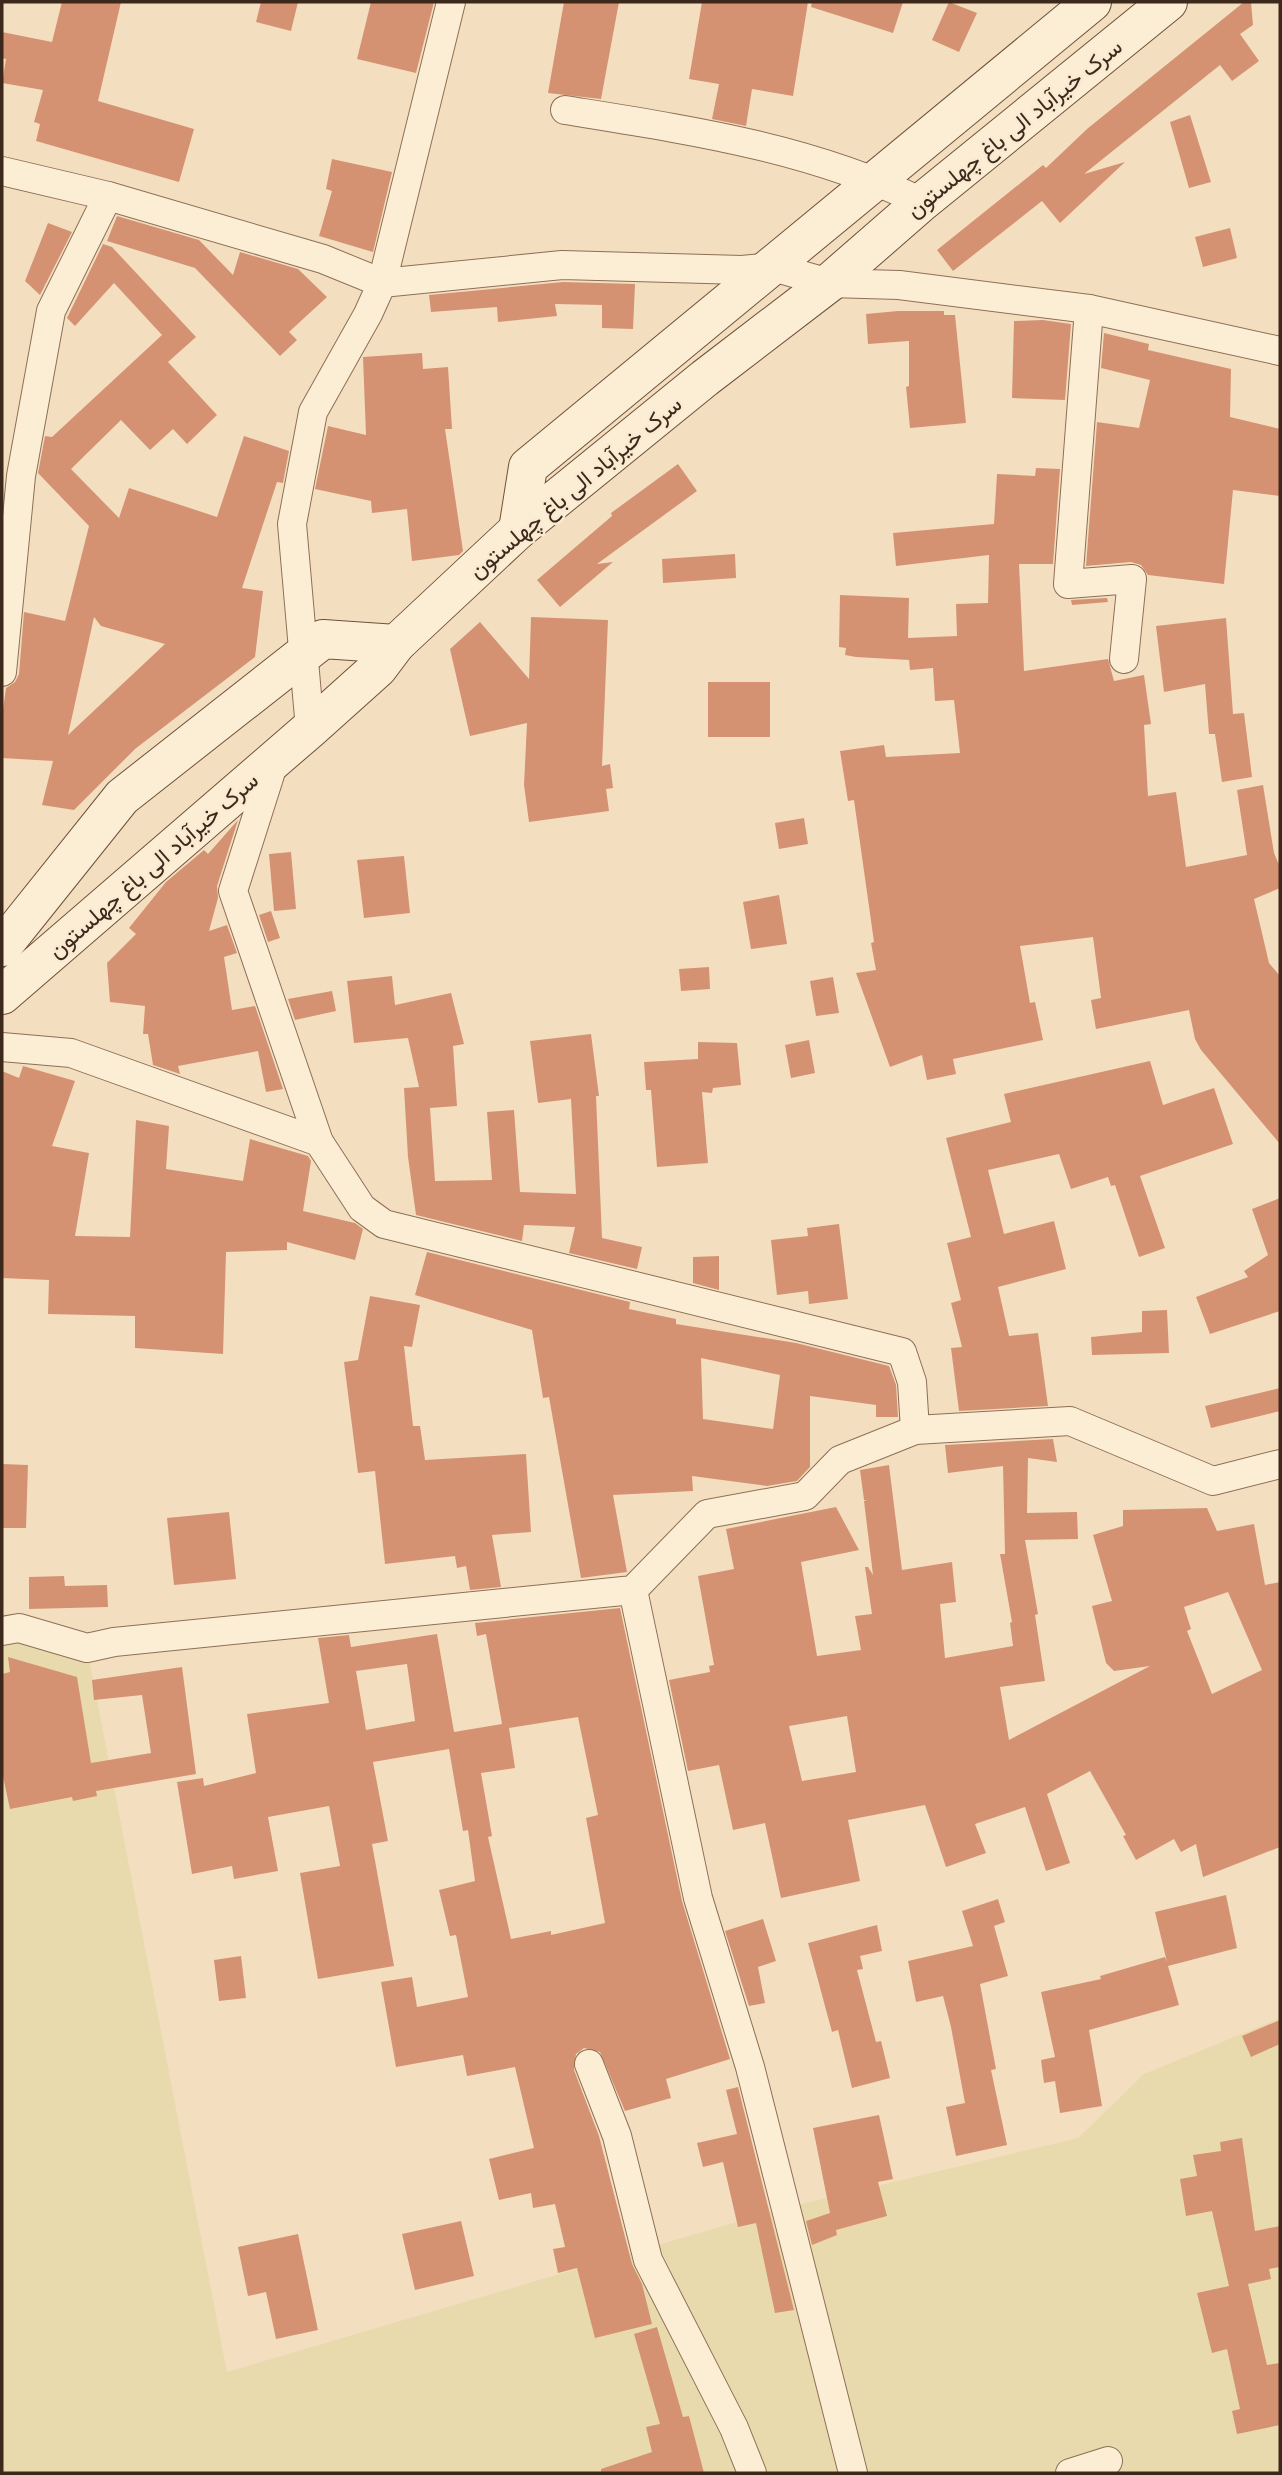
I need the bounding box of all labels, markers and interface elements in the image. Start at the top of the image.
street label: سرک خیرآباد الی باغ چهلستون [899,31,1131,228]
street label: سرک خیرآباد الی باغ چهلستون [461,388,690,588]
street label: سرک خیرآباد الی باغ چهلستون [41,765,267,968]

